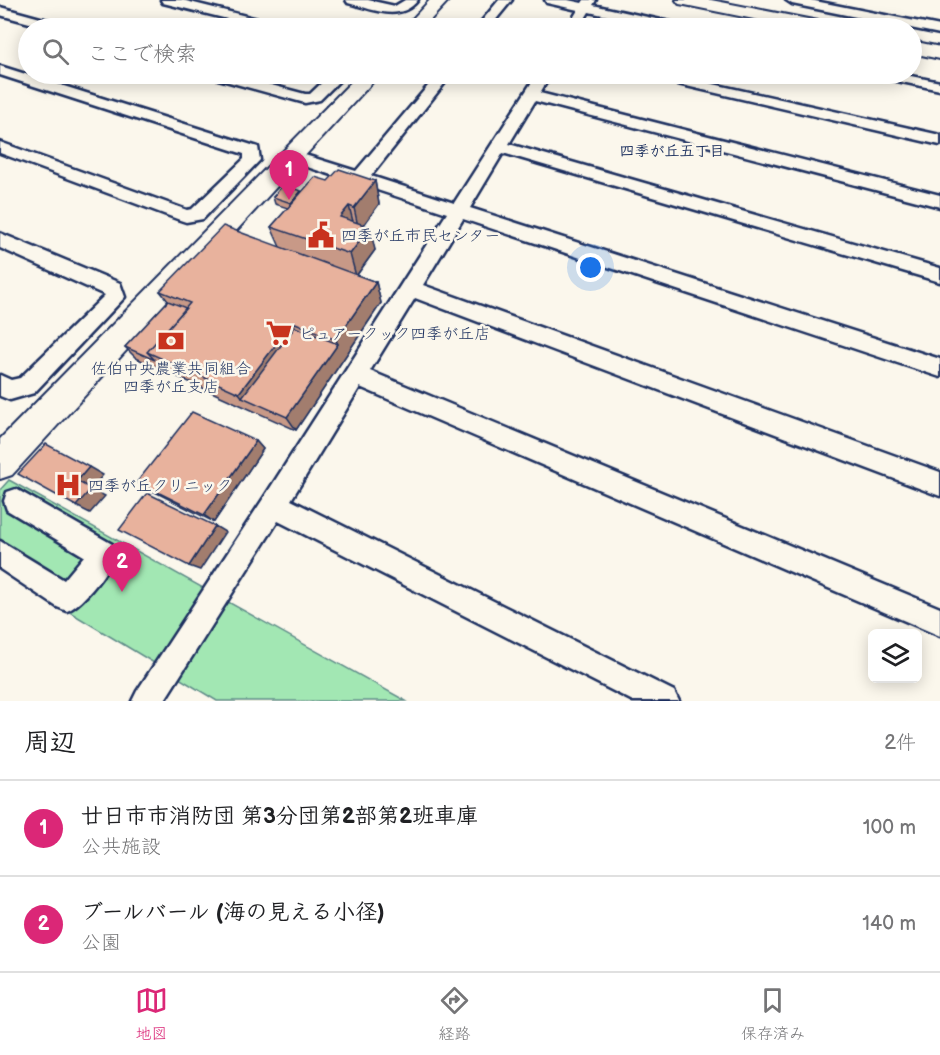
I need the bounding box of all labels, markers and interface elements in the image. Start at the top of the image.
search box [18,18,922,84]
icon: search [39,35,72,68]
text: ここで検索 [87,41,197,68]
district label: 四季が丘五丁目 [619,142,725,161]
pin: 1 [270,150,308,200]
public building icon: 四季が丘市民センター [306,220,336,250]
place label: 四季が丘市民センター [341,227,500,246]
your location [576,253,605,282]
supermarket icon: ピュアークック四季が丘店 [264,318,294,348]
place label: ピュアークック四季が丘店 [299,325,490,344]
bank icon: 佐伯中央農業共同組合 四季が丘支店 [156,326,186,356]
place label: 佐伯中央農業共同組合 四季が丘支店 [91,360,251,397]
hospital icon: 四季が丘クリニック [53,470,83,500]
place label: 四季が丘クリニック [88,477,232,496]
pin: 2 [102,542,142,592]
map controls [868,629,922,683]
button: layers [868,629,922,683]
text: 周辺 [24,728,76,759]
text: 2件 [884,731,916,755]
text: 廿日市市消防団 第3分団第2部第2班車庫 [81,803,478,830]
text: 1 [39,816,48,840]
text: 100 m [863,816,916,840]
text: 公共施設 [81,835,161,859]
text: ブールバール (海の見える小径) [81,899,385,926]
text: 2 [38,912,49,936]
text: 140 m [862,912,916,936]
text: 公園 [81,931,121,955]
tab: 地図 [135,984,168,1044]
tab: 経路 [438,984,471,1044]
tab: 保存済み [741,984,805,1044]

